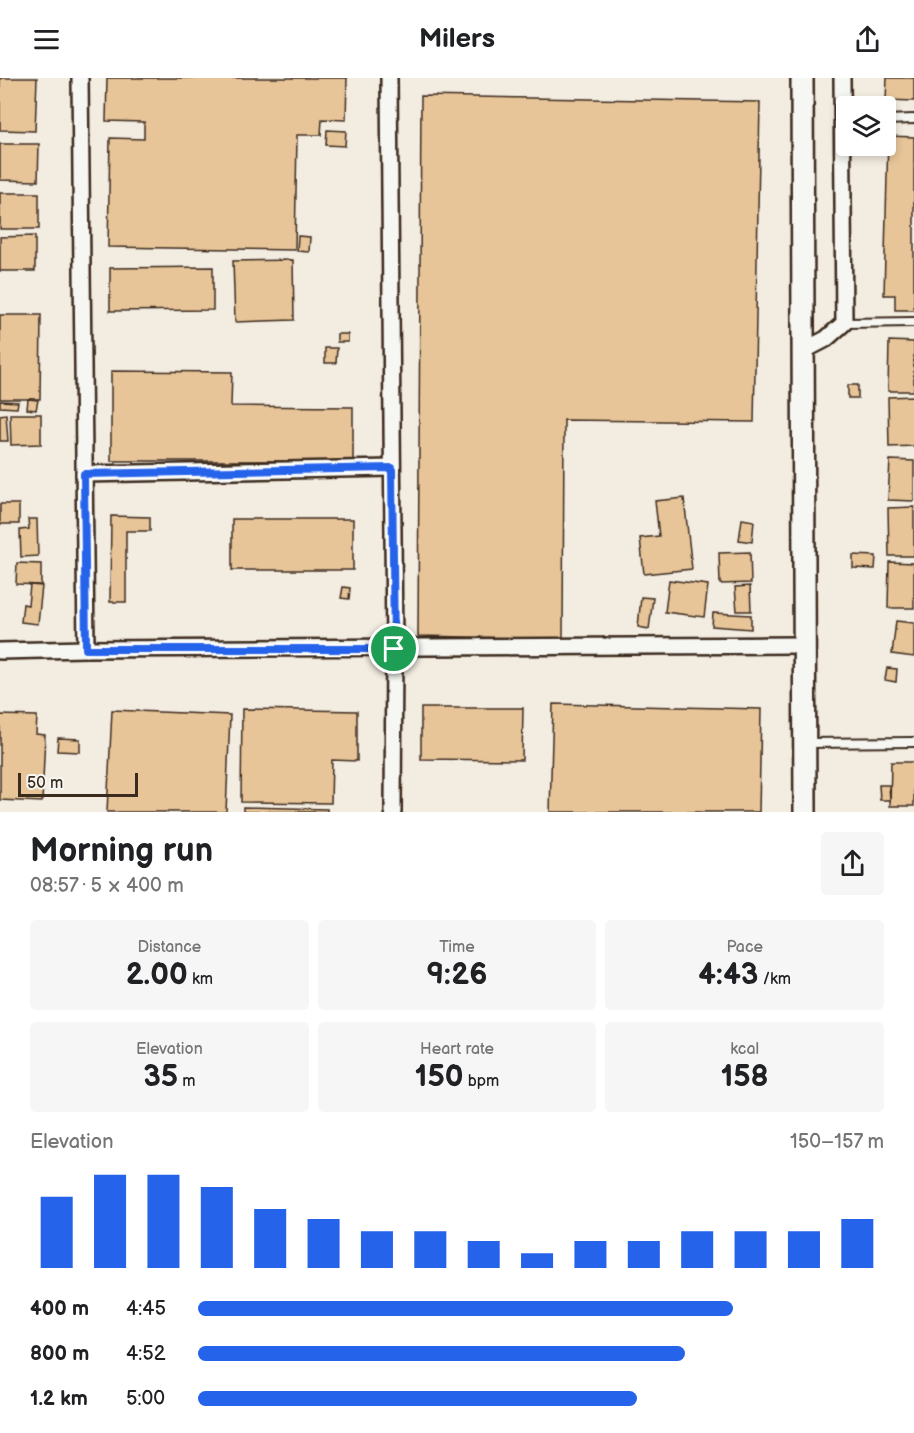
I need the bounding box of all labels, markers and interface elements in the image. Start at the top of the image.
icon: menu [30,23,63,56]
text: Milers [419,23,495,55]
icon: share [851,23,884,56]
map controls [836,96,896,156]
button: layers [836,96,896,156]
pin [368,623,419,674]
icon: arrive [377,632,410,665]
scale bar [18,770,138,798]
text: 50 m [27,774,63,793]
text: Morning run [30,831,213,871]
button: share [821,832,884,895]
text: 08:57 · 5 × 400 m [30,874,184,898]
text: Distance [137,938,201,957]
text: Time [439,938,475,957]
text: Pace [726,938,763,957]
text: 2.00 [126,957,188,993]
text: 9:26 [427,957,487,993]
text: 4:43 [698,957,758,993]
text: km [188,970,213,989]
text: /km [758,970,791,989]
text: Elevation [136,1040,203,1059]
text: Heart rate [420,1040,494,1059]
text: kcal [730,1040,759,1059]
text: 35 [143,1059,178,1095]
text: 150 [415,1059,463,1095]
text: 158 [721,1059,769,1095]
text: m [178,1072,196,1091]
text: bpm [463,1072,499,1091]
text: Elevation [30,1130,113,1154]
text: 150–157 m [790,1130,884,1154]
text: 400 m [30,1297,89,1321]
text: 4:45 [126,1297,166,1321]
text: 800 m [30,1342,89,1366]
text: 4:52 [126,1342,166,1366]
text: 1.2 km [30,1387,88,1411]
text: 5:00 [126,1387,165,1411]

